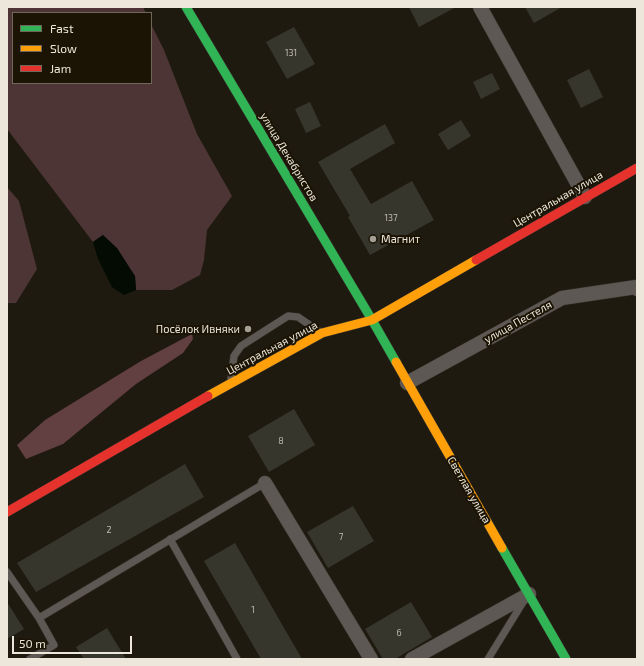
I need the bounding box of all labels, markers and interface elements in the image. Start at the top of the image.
legend [12,12,152,84]
text: Fast [50,21,73,35]
text: Slow [50,41,77,55]
house number: 131 [285,48,297,58]
text: Jam [50,61,71,75]
street label: улица Декабристов [257,110,321,204]
street label: Центральная улица [511,168,605,230]
house number: 137 [384,213,398,223]
place label: Магнит [381,232,420,246]
marker: Магнит [368,234,378,244]
street label: улица Пестеля [482,298,554,346]
street label: Центральная улица [224,318,320,378]
place label: Посёлок Ивняки [156,322,240,336]
marker: Посёлок Ивняки [243,324,253,334]
house number: 8 [278,436,284,446]
street label: Светлая улица [445,454,493,526]
house number: 2 [106,525,112,535]
house number: 7 [339,532,343,542]
house number: 1 [251,605,255,615]
scale bar [14,628,134,654]
house number: 6 [396,628,402,638]
text: 50 m [19,636,46,650]

